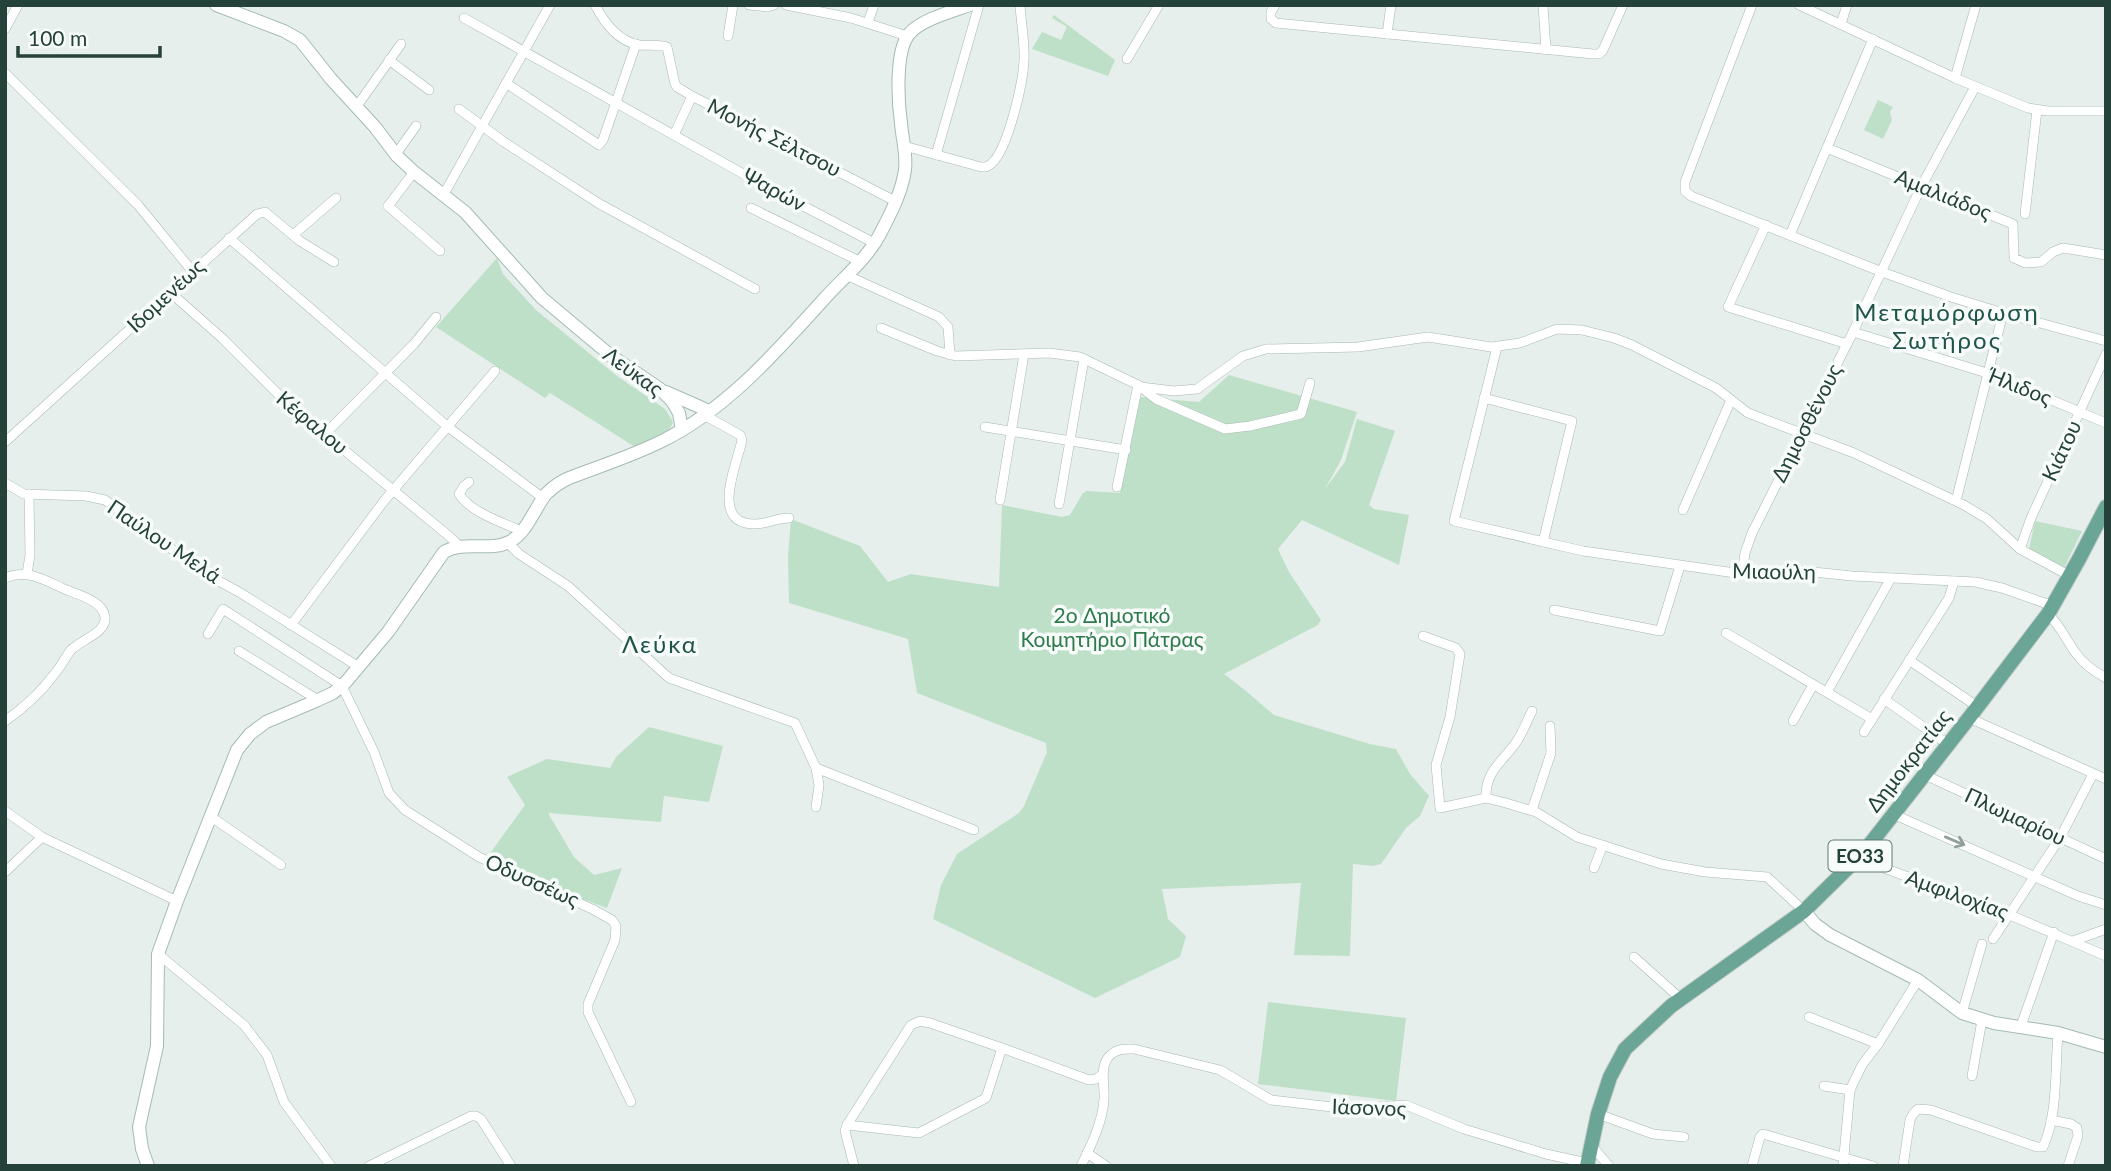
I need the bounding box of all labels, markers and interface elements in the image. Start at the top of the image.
scale bar [18,14,159,58]
text: 100 m [28,25,87,50]
street label: Μονής Σέλτσου [704,92,846,181]
street label: Ψαρών [739,162,811,216]
street label: Αμαλιάδος [1892,163,1996,224]
street label: Ιδομενέως [121,253,209,337]
district label: Μεταμόρφωση Σωτήρος [1854,297,2040,354]
street label: Λεύκας [599,341,669,401]
street label: Δημοσθένους [1765,359,1846,485]
street label: Ήλιδος [1984,361,2056,410]
street label: Κέφαλου [272,385,354,459]
street label: Κιάτου [2036,416,2086,485]
street label: Παύλου Μελά [103,494,227,588]
street label: Μιαούλη [1732,557,1816,584]
park label: 2o Δημοτικό Κοιμητήριο Πάτρας [1020,602,1204,651]
district label: Λεύκα [622,629,698,658]
street label: Δημοκρατίας [1860,704,1956,816]
street label: Πλωμαρίου [1961,781,2070,850]
one-way arrow [1944,835,1966,848]
road number: ΕΟ33 [1828,841,1892,872]
street label: Οδυσσέως [482,848,584,912]
street label: Αμφιλοχίας [1903,863,2013,924]
street label: Ιάσονος [1331,1093,1407,1120]

